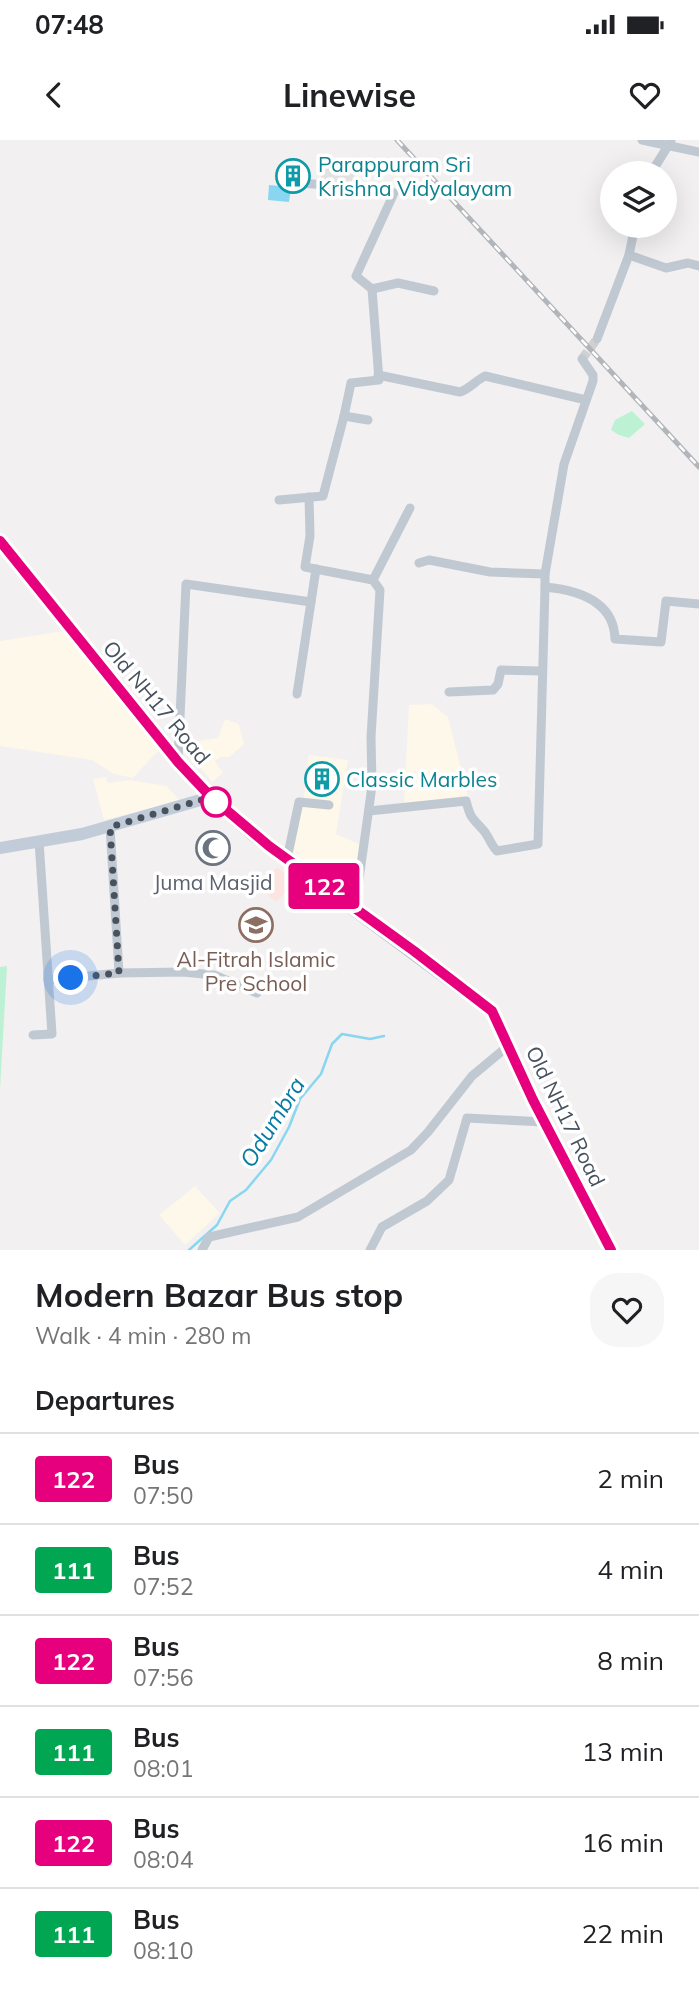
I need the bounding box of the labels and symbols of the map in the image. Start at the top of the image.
place label: Parappuram Sri Krishna Vidyalayam [318,151,512,201]
building icon: Parappuram Sri Krishna Vidyalayam [274,157,312,195]
street label: Old NH17 Road [98,635,216,769]
building icon: Classic Marbles [303,760,341,798]
place label: Classic Marbles [346,766,497,792]
unlabelled marker [201,787,231,817]
mosque icon: Juma Masjid [194,829,232,867]
line badge: 122 [284,863,364,909]
place label: Juma Masjid [153,869,273,895]
school or university icon: Al-Fitrah Islamic Pre School [237,906,275,944]
place label: Al-Fitrah Islamic Pre School [177,946,335,996]
your location [53,960,88,995]
street label: Old NH17 Road [521,1041,611,1191]
water label: Odumbra [233,1071,311,1172]

